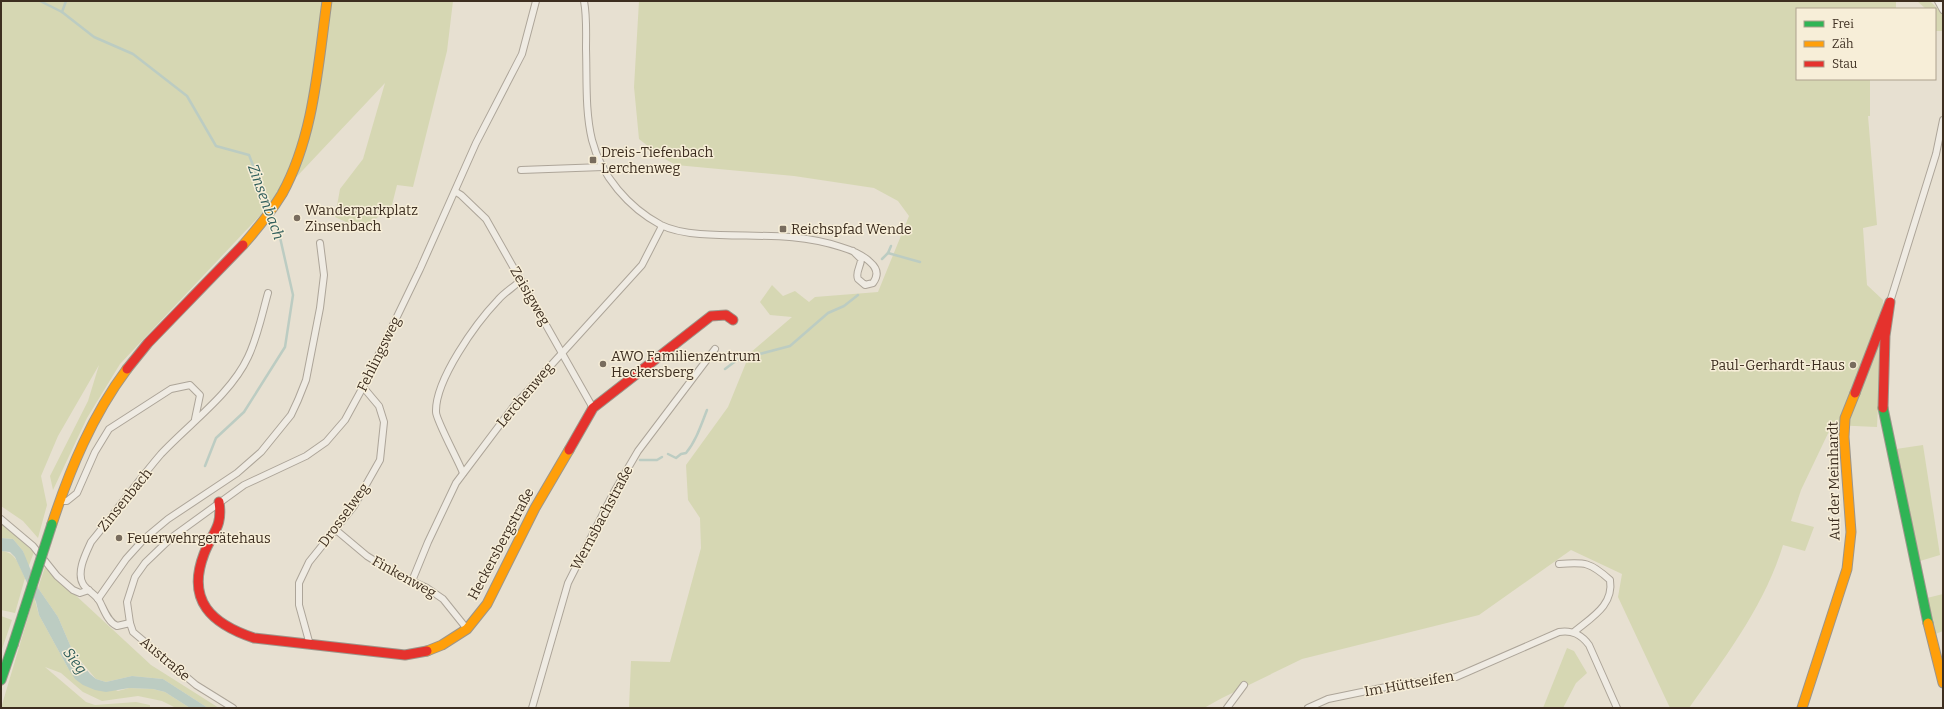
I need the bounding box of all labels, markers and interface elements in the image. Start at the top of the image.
legend [1796,8,1936,80]
text: Frei [1832,17,1854,31]
text: Zäh [1832,37,1854,51]
text: Stau [1832,57,1858,71]
place label: Dreis-Tiefenbach Lerchenweg [601,144,713,177]
marker: Dreis-Tiefenbach Lerchenweg [588,155,598,165]
water label: Zinsenbach [244,162,288,242]
place label: Wanderparkplatz Zinsenbach [305,202,418,235]
marker: Wanderparkplatz Zinsenbach [292,213,302,223]
place label: Reichspfad Wende [791,221,912,238]
marker: Reichspfad Wende [778,224,788,234]
street label: Zeisigweg [506,263,554,329]
street label: Fehlingsweg [354,314,405,394]
place label: AWO Familienzentrum Heckersberg [611,348,761,381]
place label: Paul-Gerhardt-Haus [1710,357,1845,374]
street label: Lerchenweg [493,359,557,431]
marker: AWO Familienzentrum Heckersberg [598,359,608,369]
marker: Paul-Gerhardt-Haus [1848,360,1858,370]
street label: Auf der Meinhardt [1824,421,1844,541]
street label: Wernsbachstraße [567,463,637,573]
street label: Zinsenbach [94,465,156,535]
street label: Drosselweg [315,480,373,550]
street label: Heckersbergstraße [464,485,538,603]
place label: Feuerwehrgerätehaus [127,530,271,547]
marker: Feuerwehrgerätehaus [114,533,124,543]
street label: Finkenweg [369,552,439,602]
street label: Austraße [137,633,193,685]
water label: Sieg [59,644,91,678]
street label: Im Hüttseifen [1363,668,1455,700]

